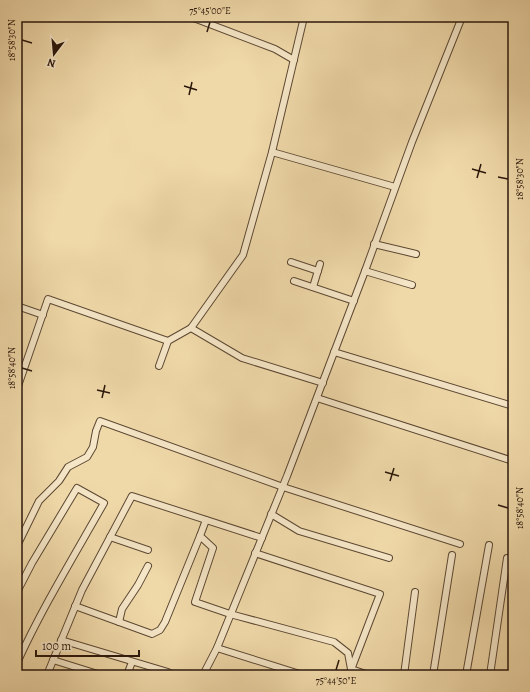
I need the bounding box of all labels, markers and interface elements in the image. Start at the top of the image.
text: 75°45'00"E [189,4,231,17]
text: 18°58'30"N [5,19,18,61]
north arrow [34,34,74,74]
text: N [45,55,57,71]
text: 18°58'30"N [513,158,526,200]
text: 18°58'40"N [5,347,18,389]
text: 18°58'40"N [513,487,526,529]
scale bar [36,632,139,658]
text: 100 m [42,638,71,654]
text: 75°44'50"E [316,674,357,687]

